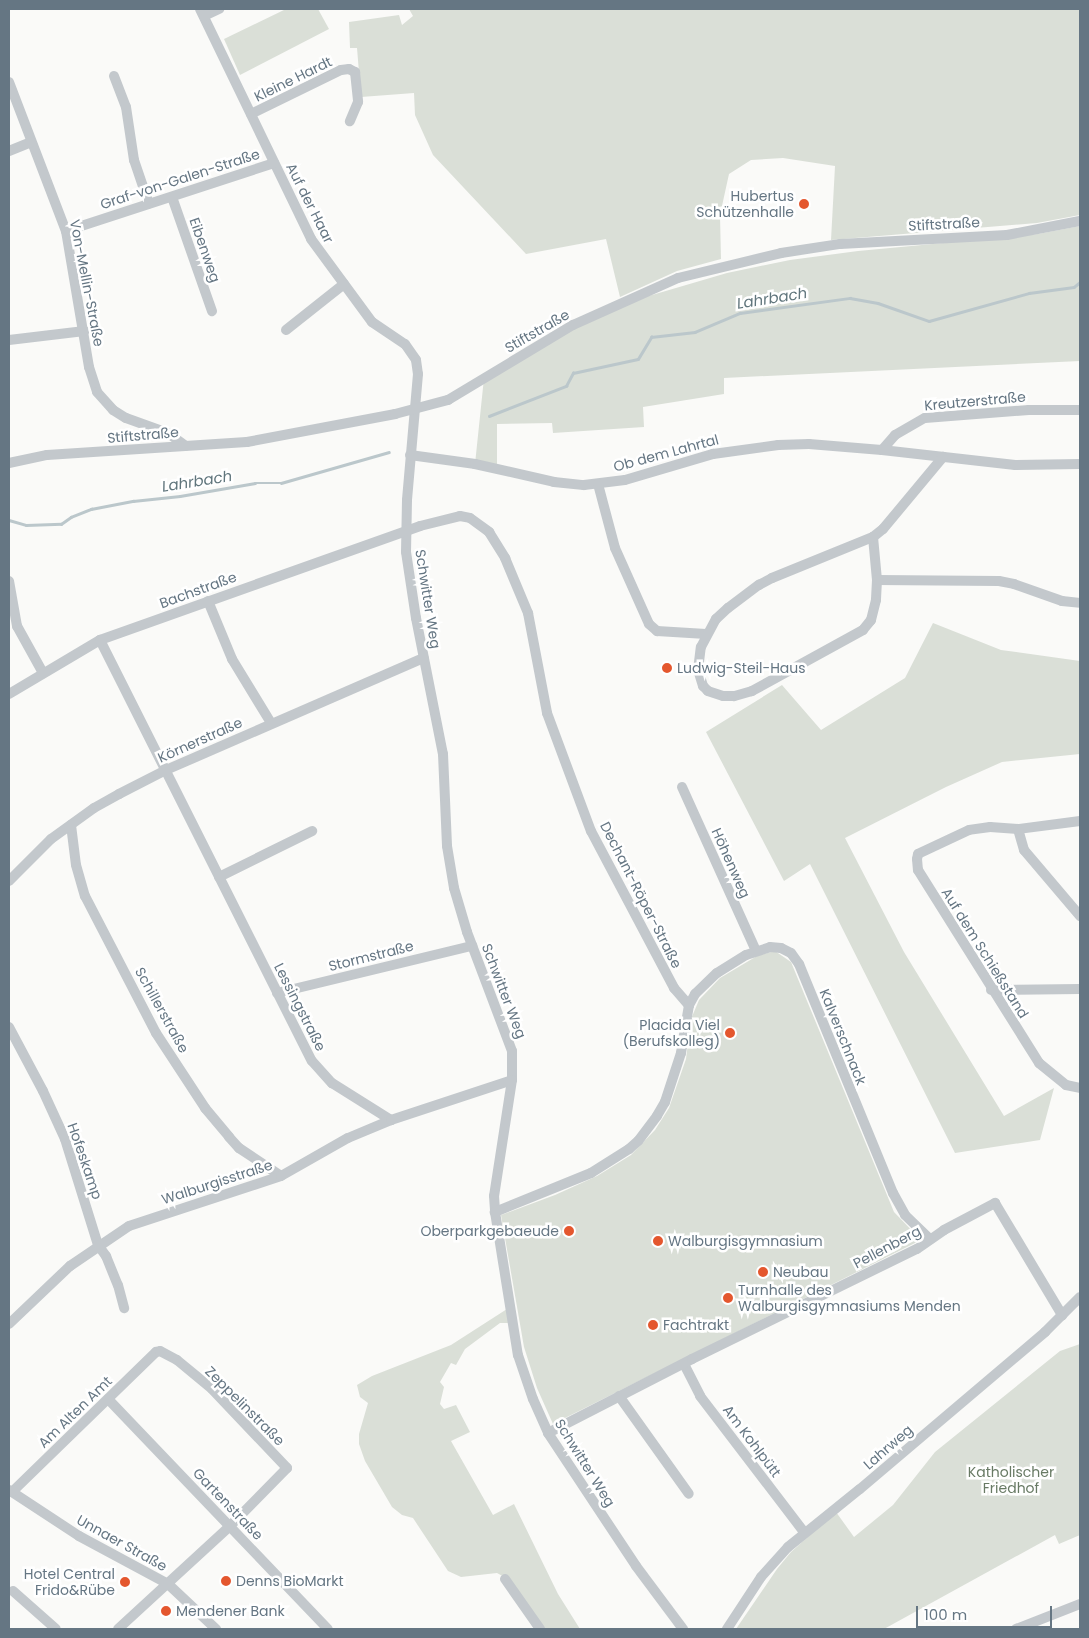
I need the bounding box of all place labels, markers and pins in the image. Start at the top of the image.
place label: Hubertus Schützenhalle [696,188,794,220]
marker: Hubertus Schützenhalle [798,198,810,210]
place label: Ludwig-Steil-Haus [677,660,806,676]
marker: Ludwig-Steil-Haus [661,662,673,674]
place label: Placida Viel (Berufskolleg) [623,1017,720,1050]
marker: Placida Viel (Berufskolleg) [724,1027,736,1039]
place label: Oberparkgebaeude [420,1223,559,1239]
marker: Oberparkgebaeude [563,1225,575,1237]
place label: Walburgisgymnasium [668,1233,823,1249]
marker: Walburgisgymnasium [652,1235,664,1247]
place label: Neubau [773,1264,828,1280]
marker: Neubau [757,1266,769,1278]
place label: Turnhalle des Walburgisgymnasiums Menden [738,1282,961,1314]
marker: Turnhalle des Walburgisgymnasiums Menden [722,1292,734,1304]
place label: Fachtrakt [663,1317,729,1333]
marker: Fachtrakt [647,1319,659,1331]
place label: Hotel Central Frido&Rübe [24,1566,115,1598]
place label: Denns BioMarkt [236,1573,344,1589]
marker: Denns BioMarkt [220,1575,232,1587]
marker: Hotel Central Frido&Rübe [119,1576,131,1588]
place label: Mendener Bank [176,1603,285,1619]
marker: Mendener Bank [160,1605,172,1617]

